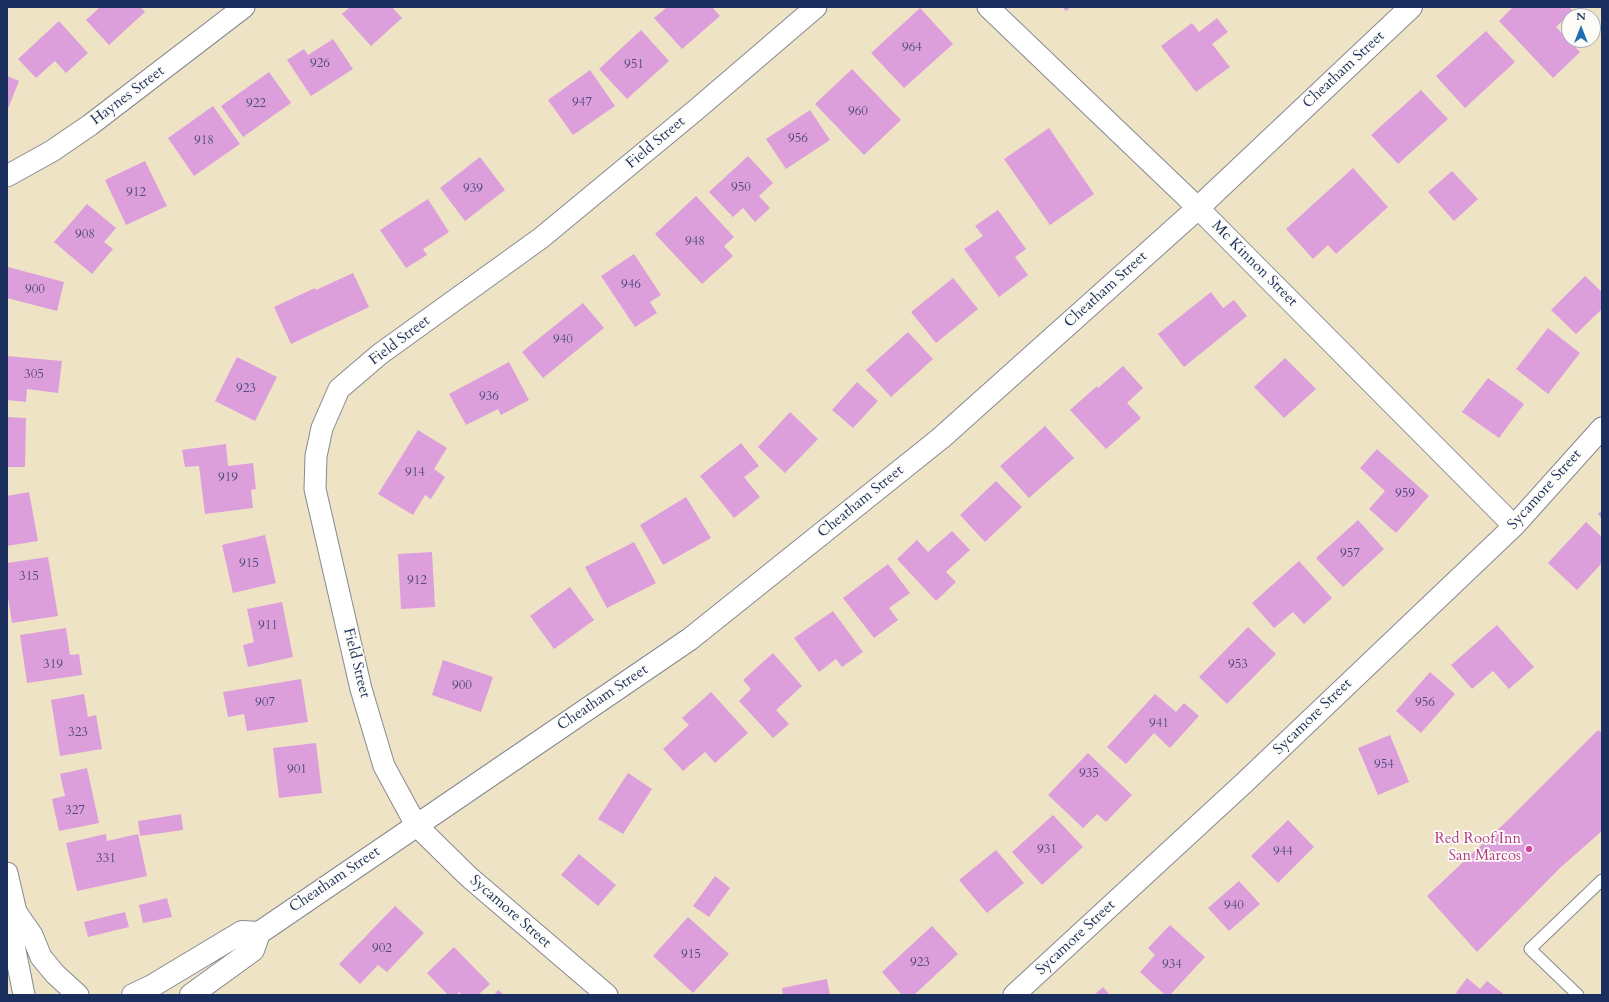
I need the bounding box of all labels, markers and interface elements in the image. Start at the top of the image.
north arrow [1561,8,1601,48]
text: N [1576,9,1586,24]
street label: Cheatham Street [1299,28,1389,112]
house number: 964 [902,40,922,56]
house number: 926 [310,56,330,72]
house number: 951 [624,57,644,73]
street label: Haynes Street [88,63,168,129]
house number: 947 [572,95,592,111]
house number: 922 [246,96,266,112]
house number: 960 [848,104,868,120]
street label: Field Street [623,113,689,173]
house number: 956 [788,131,808,147]
house number: 918 [194,133,214,149]
house number: 950 [731,180,751,196]
house number: 939 [463,181,483,197]
house number: 912 [126,185,146,201]
street label: Mc Kinnon Street [1207,217,1301,311]
house number: 908 [75,227,95,243]
house number: 948 [685,234,705,250]
street label: Cheatham Street [1061,248,1151,332]
house number: 946 [621,277,641,293]
house number: 900 [25,282,45,298]
street label: Field Street [366,312,434,370]
house number: 940 [553,332,573,348]
house number: 305 [24,367,44,383]
house number: 923 [236,381,256,397]
house number: 936 [479,389,499,405]
street label: Sycamore Street [1504,446,1586,534]
street label: Cheatham Street [814,462,908,542]
house number: 914 [405,465,425,481]
house number: 919 [218,470,238,486]
house number: 959 [1395,486,1415,502]
house number: 957 [1340,546,1360,562]
house number: 915 [239,556,259,572]
house number: 315 [19,569,39,585]
house number: 912 [407,573,427,589]
house number: 911 [258,618,278,634]
street label: Field Street [339,626,373,700]
house number: 319 [43,657,63,673]
house number: 953 [1228,657,1248,673]
street label: Cheatham Street [554,661,652,735]
street label: Sycamore Street [1270,675,1356,759]
house number: 900 [452,678,472,694]
house number: 907 [255,695,275,711]
house number: 956 [1415,695,1435,711]
house number: 941 [1149,716,1169,732]
house number: 323 [68,725,88,741]
house number: 954 [1374,757,1394,773]
house number: 901 [287,762,307,778]
house number: 935 [1079,766,1099,782]
house number: 327 [65,803,85,819]
place label: Red Roof Inn San Marcos [1434,831,1521,866]
house number: 931 [1037,842,1057,858]
street label: Cheatham Street [286,843,384,917]
house number: 944 [1273,844,1293,860]
marker: Red Roof Inn San Marcos [1524,844,1534,854]
house number: 331 [96,851,116,867]
street label: Sycamore Street [466,872,554,952]
street label: Sycamore Street [1033,897,1119,979]
house number: 940 [1224,898,1244,914]
house number: 902 [372,941,392,957]
house number: 915 [681,947,701,963]
house number: 923 [910,955,930,971]
house number: 934 [1162,957,1182,973]

